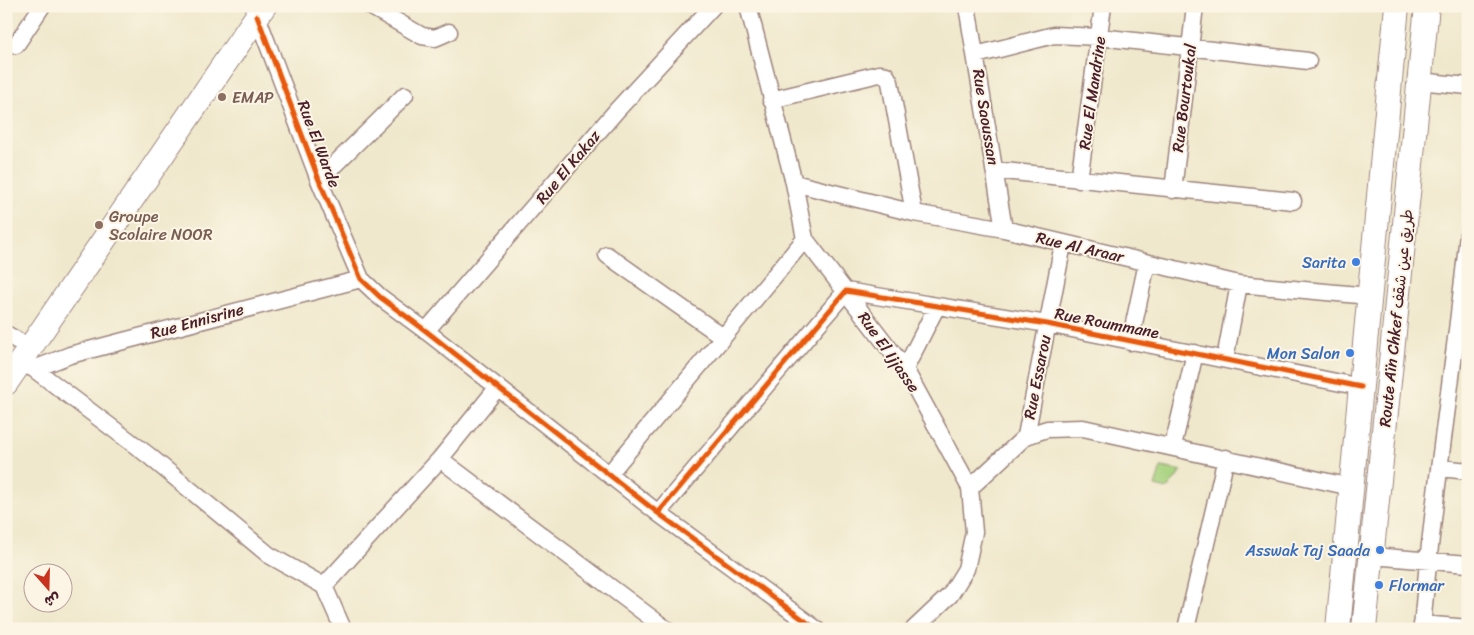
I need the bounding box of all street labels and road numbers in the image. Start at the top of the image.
street label: Rue El Mandrine [1070,34,1114,152]
street label: Rue Bourtoukal [1163,42,1205,154]
street label: Rue Saoussan [964,67,1008,167]
street label: Rue El Warde [289,96,349,192]
street label: Rue El Kakaz [528,123,608,211]
street label: Route Aïn Chkef طريق عين شقف [1370,207,1422,429]
street label: Rue Al Araar [1033,223,1128,272]
street label: Rue Ennisrine [147,295,247,347]
street label: Rue Roummane [1052,299,1162,347]
street label: Rue El Ijjasse [850,305,928,399]
street label: Rue Essarou [1015,332,1059,422]

